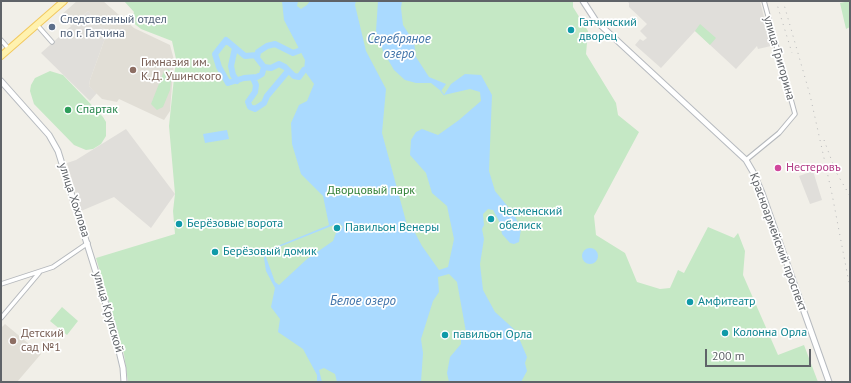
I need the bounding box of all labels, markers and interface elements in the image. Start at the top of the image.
place label: Следственный отдел по г. Гатчина [60,13,167,41]
street label: улица Григорина [760,14,798,102]
place label: Гатчинский дворец [579,16,637,44]
marker: Следственный отдел по г. Гатчина [47,22,57,32]
marker: Гатчинский дворец [566,25,576,35]
water label: Серебряное озеро [367,31,431,62]
place label: Гимназия им. К.Д. Ушинского [141,56,222,84]
marker: Гимназия им. К.Д. Ушинского [128,65,138,75]
place label: Спартак [76,103,118,117]
marker: Спартак [63,105,73,115]
street label: улица Хохлова [55,161,93,239]
place label: Нестеровъ [786,161,841,175]
marker: Нестеровъ [773,163,783,173]
street label: Красноармейский проспект [746,171,810,313]
park label: Дворцовый парк [327,184,415,198]
place label: Чесменский обелиск [499,205,562,233]
marker: Чесменский обелиск [486,214,496,224]
place label: Берёзовые ворота [187,217,283,231]
marker: Берёзовые ворота [174,219,184,229]
place label: Павильон Венеры [345,221,439,235]
marker: Павильон Венеры [332,223,342,233]
place label: Берёзовый домик [223,245,317,259]
marker: Берёзовый домик [210,247,220,257]
street label: улица Крупской [90,270,126,354]
water label: Белое озеро [330,293,396,309]
place label: Амфитеатр [698,295,755,309]
marker: Амфитеатр [685,297,695,307]
place label: Колонна Орла [733,326,807,340]
place label: Детский сад №1 [21,327,64,355]
place label: павильон Орла [453,328,532,342]
marker: Колонна Орла [720,328,730,338]
marker: павильон Орла [440,330,450,340]
marker: Детский сад №1 [8,336,18,346]
scale bar [707,341,813,367]
text: 200 m [712,348,745,363]

